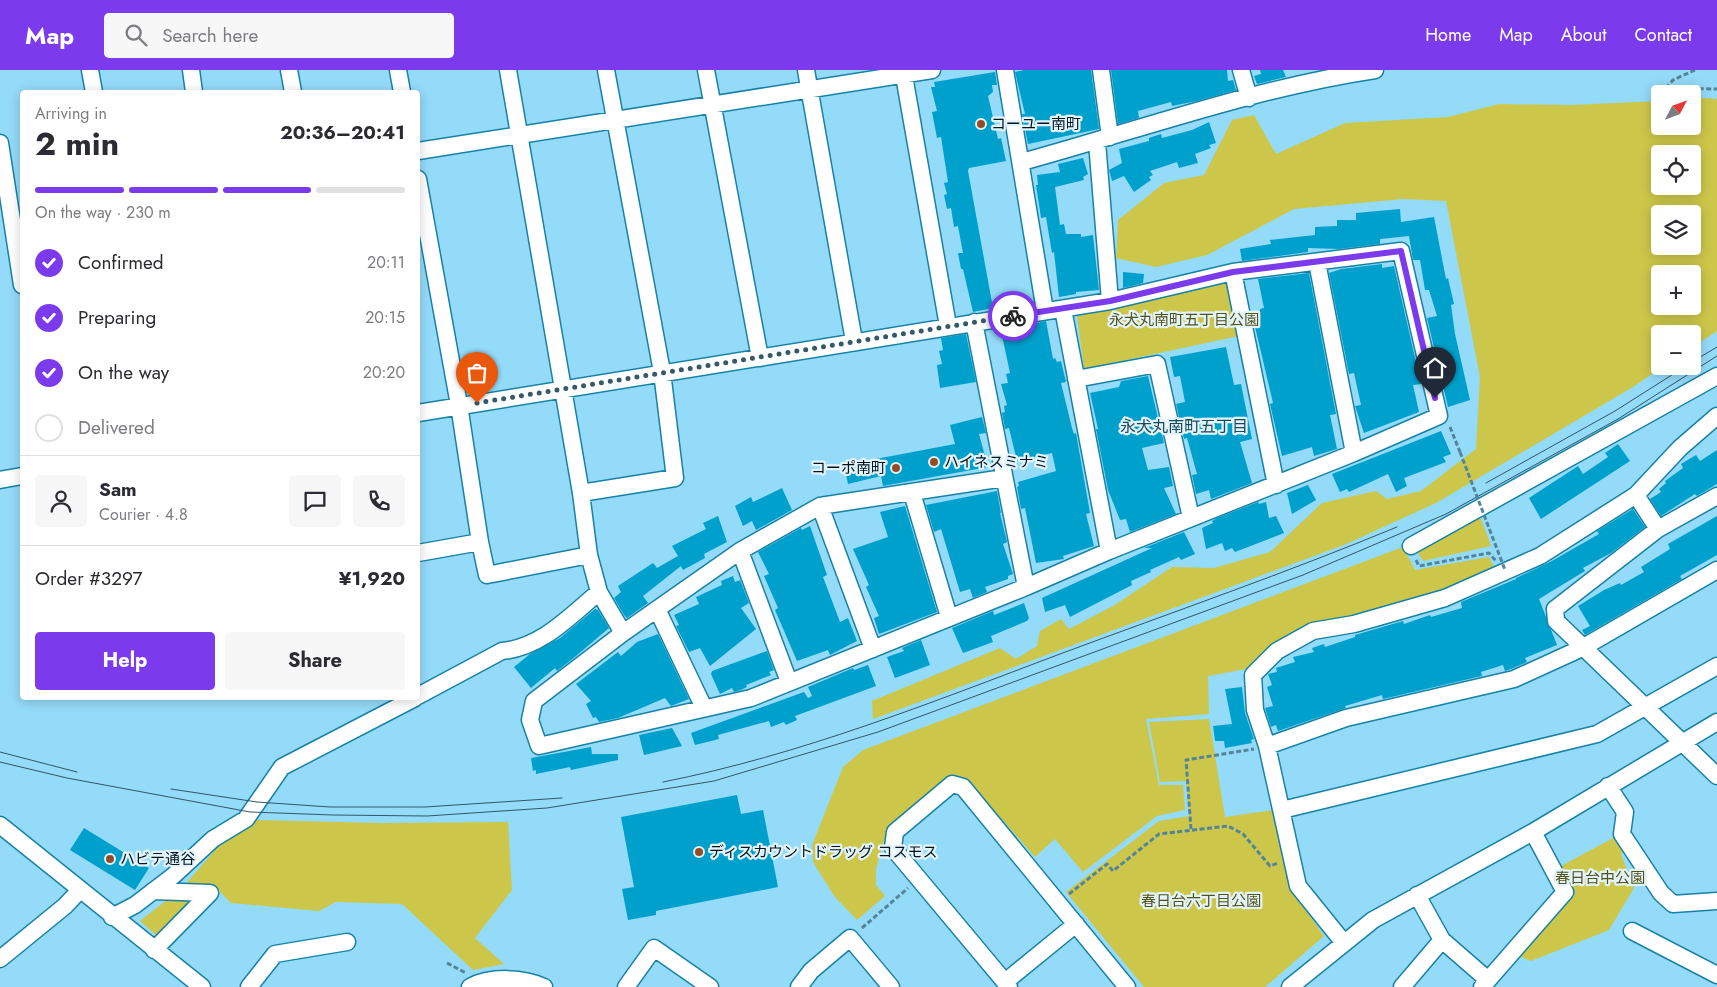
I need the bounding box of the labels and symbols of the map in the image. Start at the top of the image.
north arrow [1651,85,1701,135]
place label: コーユー南町 [991,113,1081,135]
marker: コーユー南町 [975,118,987,130]
courier [988,291,1038,341]
park label: 永犬丸南町五丁目公園 [1109,309,1259,331]
pin [1414,347,1456,398]
pin [456,352,498,403]
district label: 永犬丸南町五丁目 [1120,415,1248,438]
place label: ハイネスミナミ [944,451,1049,473]
marker: ハイネスミナミ [928,456,940,468]
place label: コーポ南町 [811,457,886,479]
marker: コーポ南町 [890,462,902,474]
place label: ディスカウントドラッグ コスモス [709,841,937,863]
marker: ディスカウントドラッグ コスモス [693,846,705,858]
place label: ハビテ通谷 [120,848,195,870]
marker: ハビテ通谷 [104,853,116,865]
park label: 春日台中公園 [1555,867,1645,889]
park label: 春日台六丁目公園 [1141,890,1261,912]

